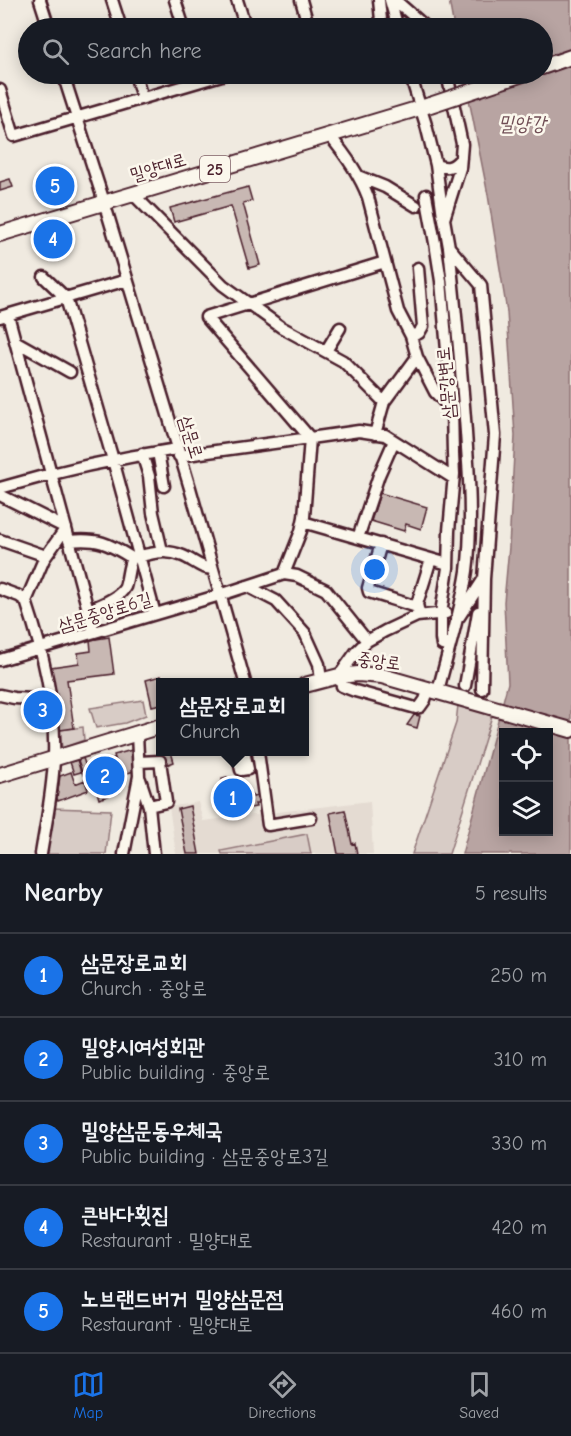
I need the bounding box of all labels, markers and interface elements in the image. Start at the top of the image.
search box [18,18,553,84]
icon: search [39,35,72,68]
text: Search here [87,38,202,64]
water label: 밀양강 [498,112,549,135]
street label: 밀양대로 [127,149,189,186]
road number: 25 [200,156,230,182]
pin: 5 [36,164,74,208]
pin: 4 [34,216,72,262]
street label: 삼문강변로 [433,346,460,420]
street label: 삼문로 [174,413,207,461]
your location [360,555,389,584]
street label: 삼문중앙로6길 [56,588,155,637]
street label: 중앙로 [356,648,402,675]
popup [156,678,309,756]
pin: 3 [24,688,63,732]
text: 삼문장로교회 [179,693,286,719]
text: Church [179,720,240,743]
map controls [499,728,553,836]
button: locate [499,728,553,782]
pin: 2 [86,754,124,798]
pin: 1 [214,776,252,820]
button: layers [499,782,553,836]
text: Nearby [24,878,103,908]
text: 5 results [475,882,547,905]
text: 삼문장로교회 [81,950,187,976]
text: 1 [40,964,47,987]
text: 250 m [490,964,547,987]
text: Church · 중앙로 [81,977,207,1000]
text: 밀양시여성회관 [81,1034,205,1060]
text: 2 [39,1048,48,1071]
text: 310 m [494,1048,547,1071]
text: Public building · 중앙로 [81,1061,270,1084]
text: 밀양삼문동우체국 [81,1118,223,1144]
text: 3 [39,1132,48,1155]
text: 330 m [491,1132,547,1155]
text: Public building · 삼문중앙로3길 [81,1145,329,1168]
text: 큰바다횟집 [81,1202,170,1228]
text: 4 [39,1216,48,1239]
text: 420 m [491,1216,547,1239]
text: Restaurant · 밀양대로 [81,1229,253,1252]
text: 노브랜드버거 밀양삼문점 [81,1286,284,1312]
text: 5 [38,1300,49,1323]
text: 460 m [491,1300,547,1323]
text: Restaurant · 밀양대로 [81,1313,253,1336]
tab: Map [72,1368,105,1422]
tab: Directions [248,1368,316,1422]
tab: Saved [459,1368,499,1422]

